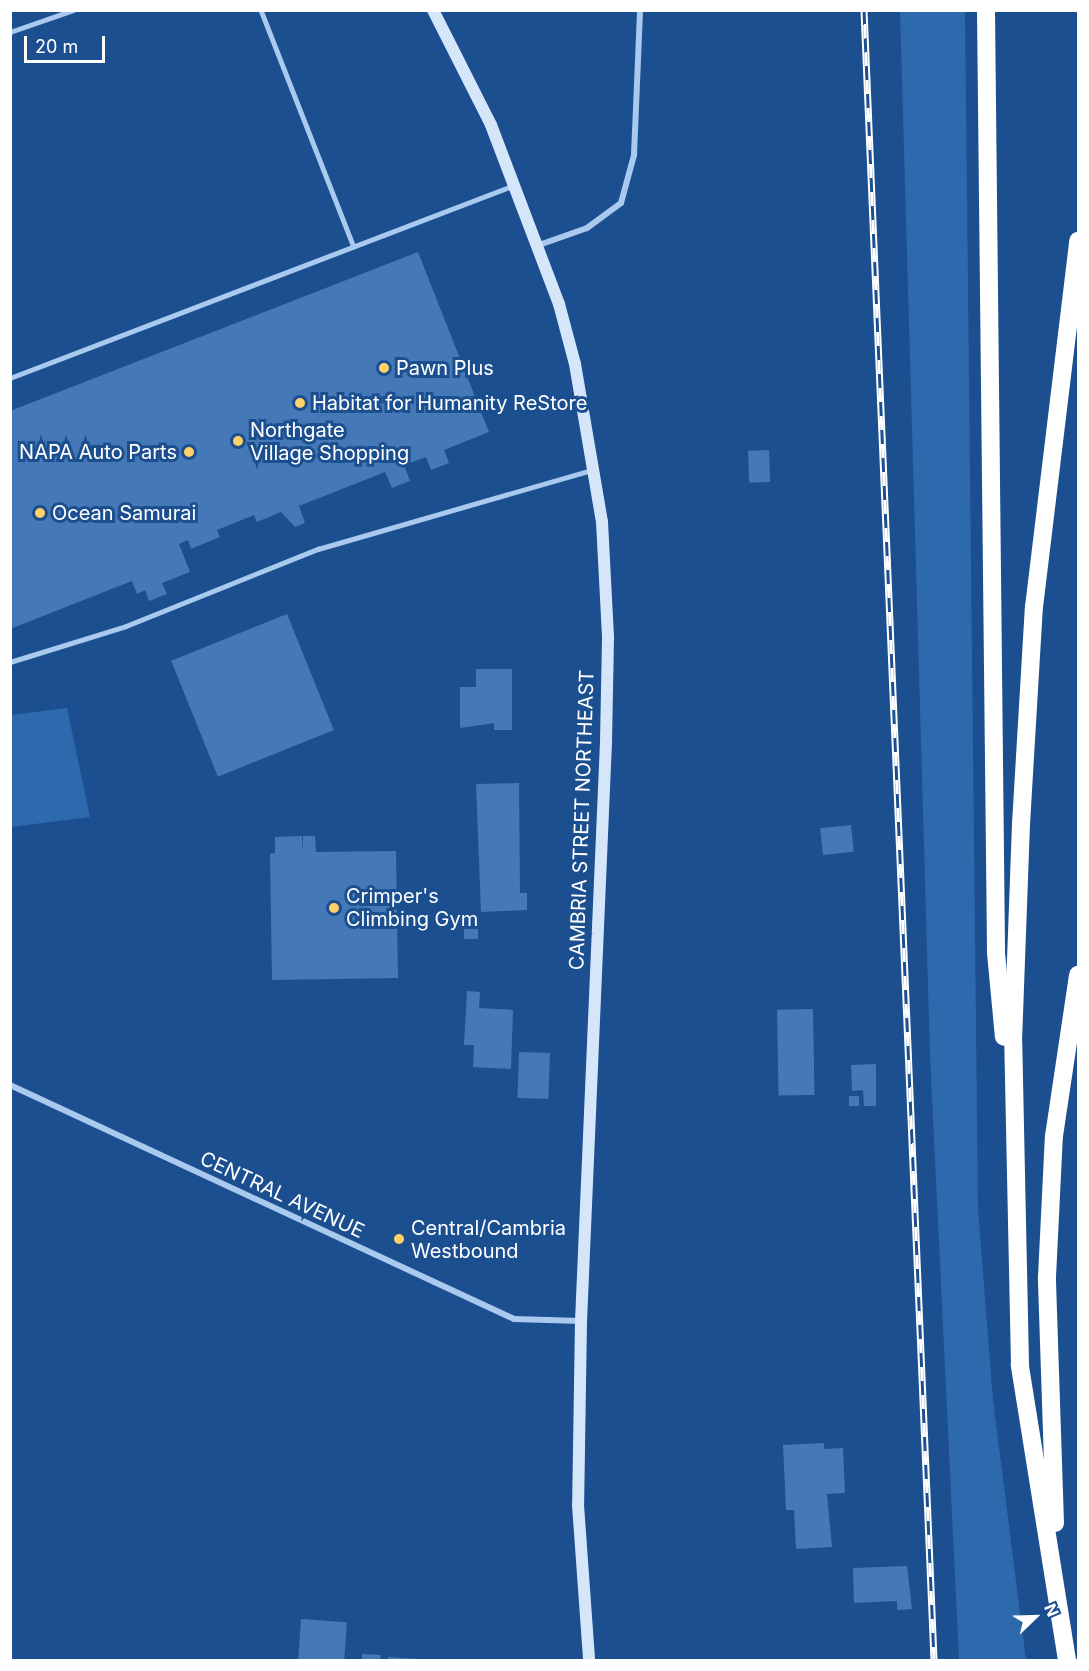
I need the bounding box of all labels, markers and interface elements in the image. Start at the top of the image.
scale bar [27,24,108,62]
text: 20 m [35,36,78,57]
place label: Pawn Plus [396,356,494,380]
marker: Pawn Plus [377,361,391,375]
place label: Habitat for Humanity ReStore [312,391,587,415]
marker: Habitat for Humanity ReStore [293,396,307,410]
place label: Northgate Village Shopping [250,418,409,465]
marker: Northgate Village Shopping [231,434,245,448]
place label: NAPA Auto Parts [19,440,177,464]
marker: NAPA Auto Parts [182,445,196,459]
place label: Ocean Samurai [52,501,196,525]
marker: Ocean Samurai [33,506,47,520]
street label: CAMBRIA STREET NORTHEAST [565,669,599,971]
place label: Crimper's Climbing Gym [346,885,478,932]
marker: Crimper's Climbing Gym [327,901,341,915]
street label: CENTRAL AVENUE [196,1146,368,1244]
place label: Central/Cambria Westbound [411,1216,566,1263]
marker: Central/Cambria Westbound [392,1232,406,1246]
north arrow [1005,1587,1065,1647]
text: N [1040,1600,1063,1619]

